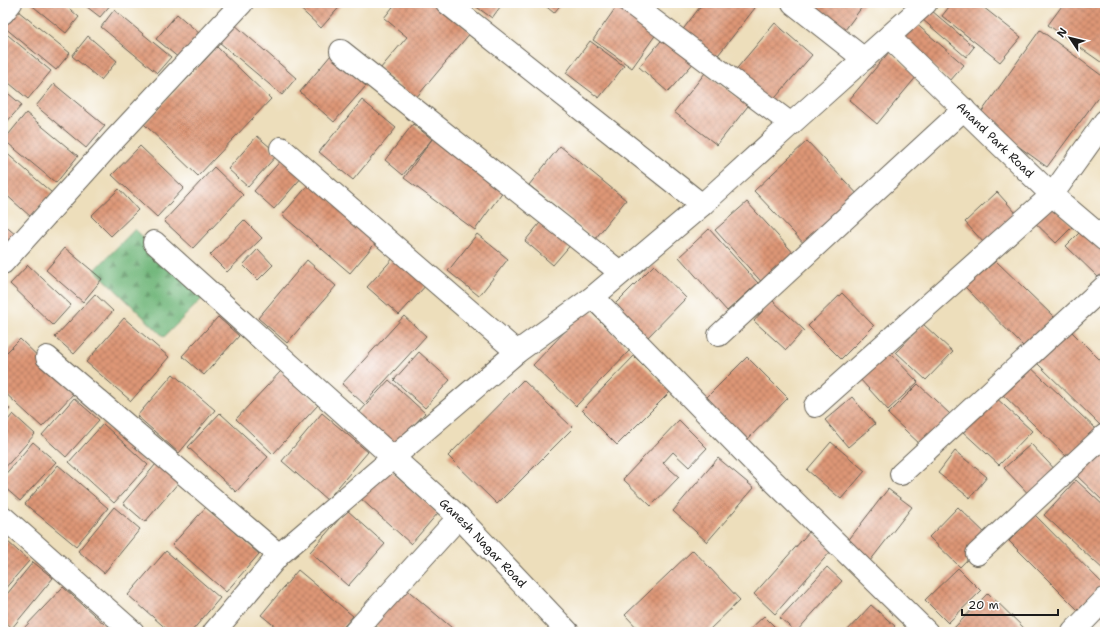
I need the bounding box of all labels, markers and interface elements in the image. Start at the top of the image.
north arrow [1050,18,1090,58]
text: N [1054,24,1071,40]
street label: Anand Park Road [953,99,1038,182]
street label: Ganesh Nagar Road [436,495,530,592]
scale bar [962,591,1058,617]
text: 20 m [968,597,999,613]

